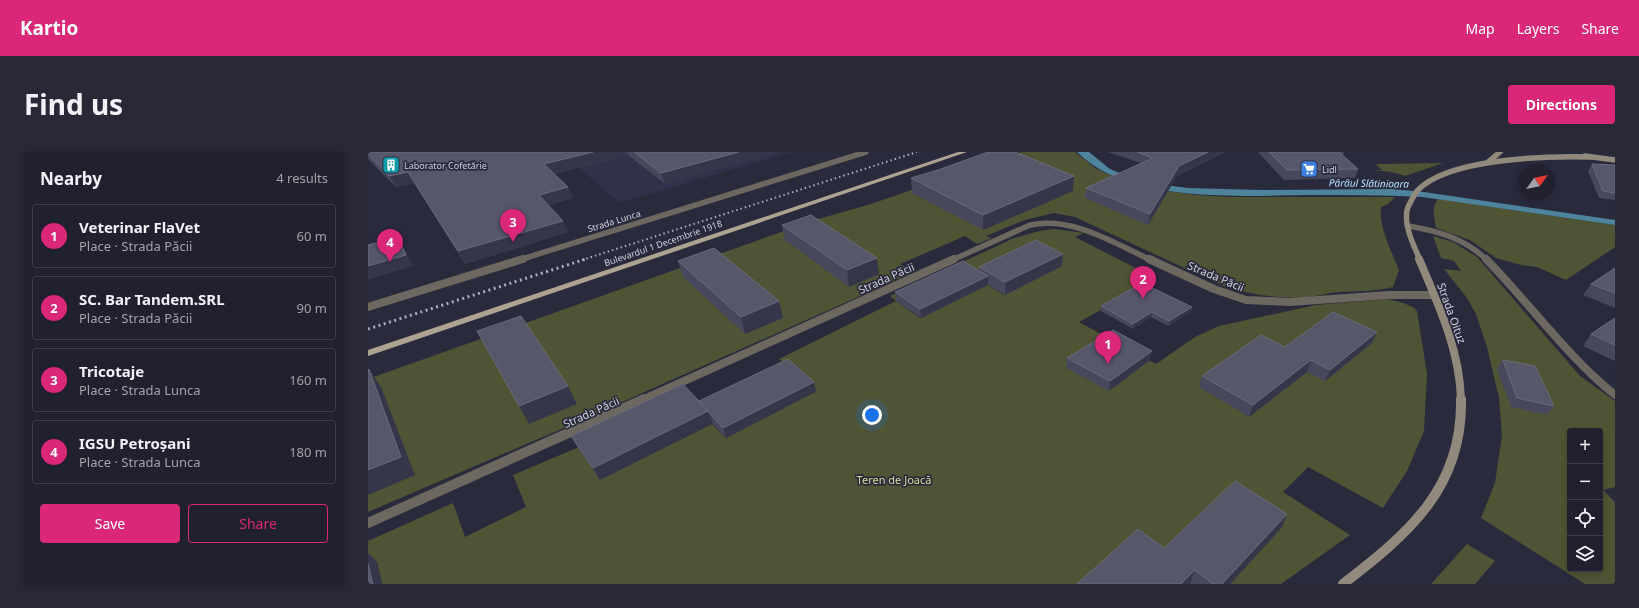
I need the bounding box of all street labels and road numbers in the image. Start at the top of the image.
street label: Strada Lunca [586,207,642,235]
street label: Bulevardul 1 Decembrie 1918 [602,217,724,269]
street label: Strada Păcii [1185,257,1247,295]
street label: Strada Păcii [856,259,916,297]
street label: Strada Oituz [1434,281,1470,345]
street label: Strada Păcii [561,393,621,431]

